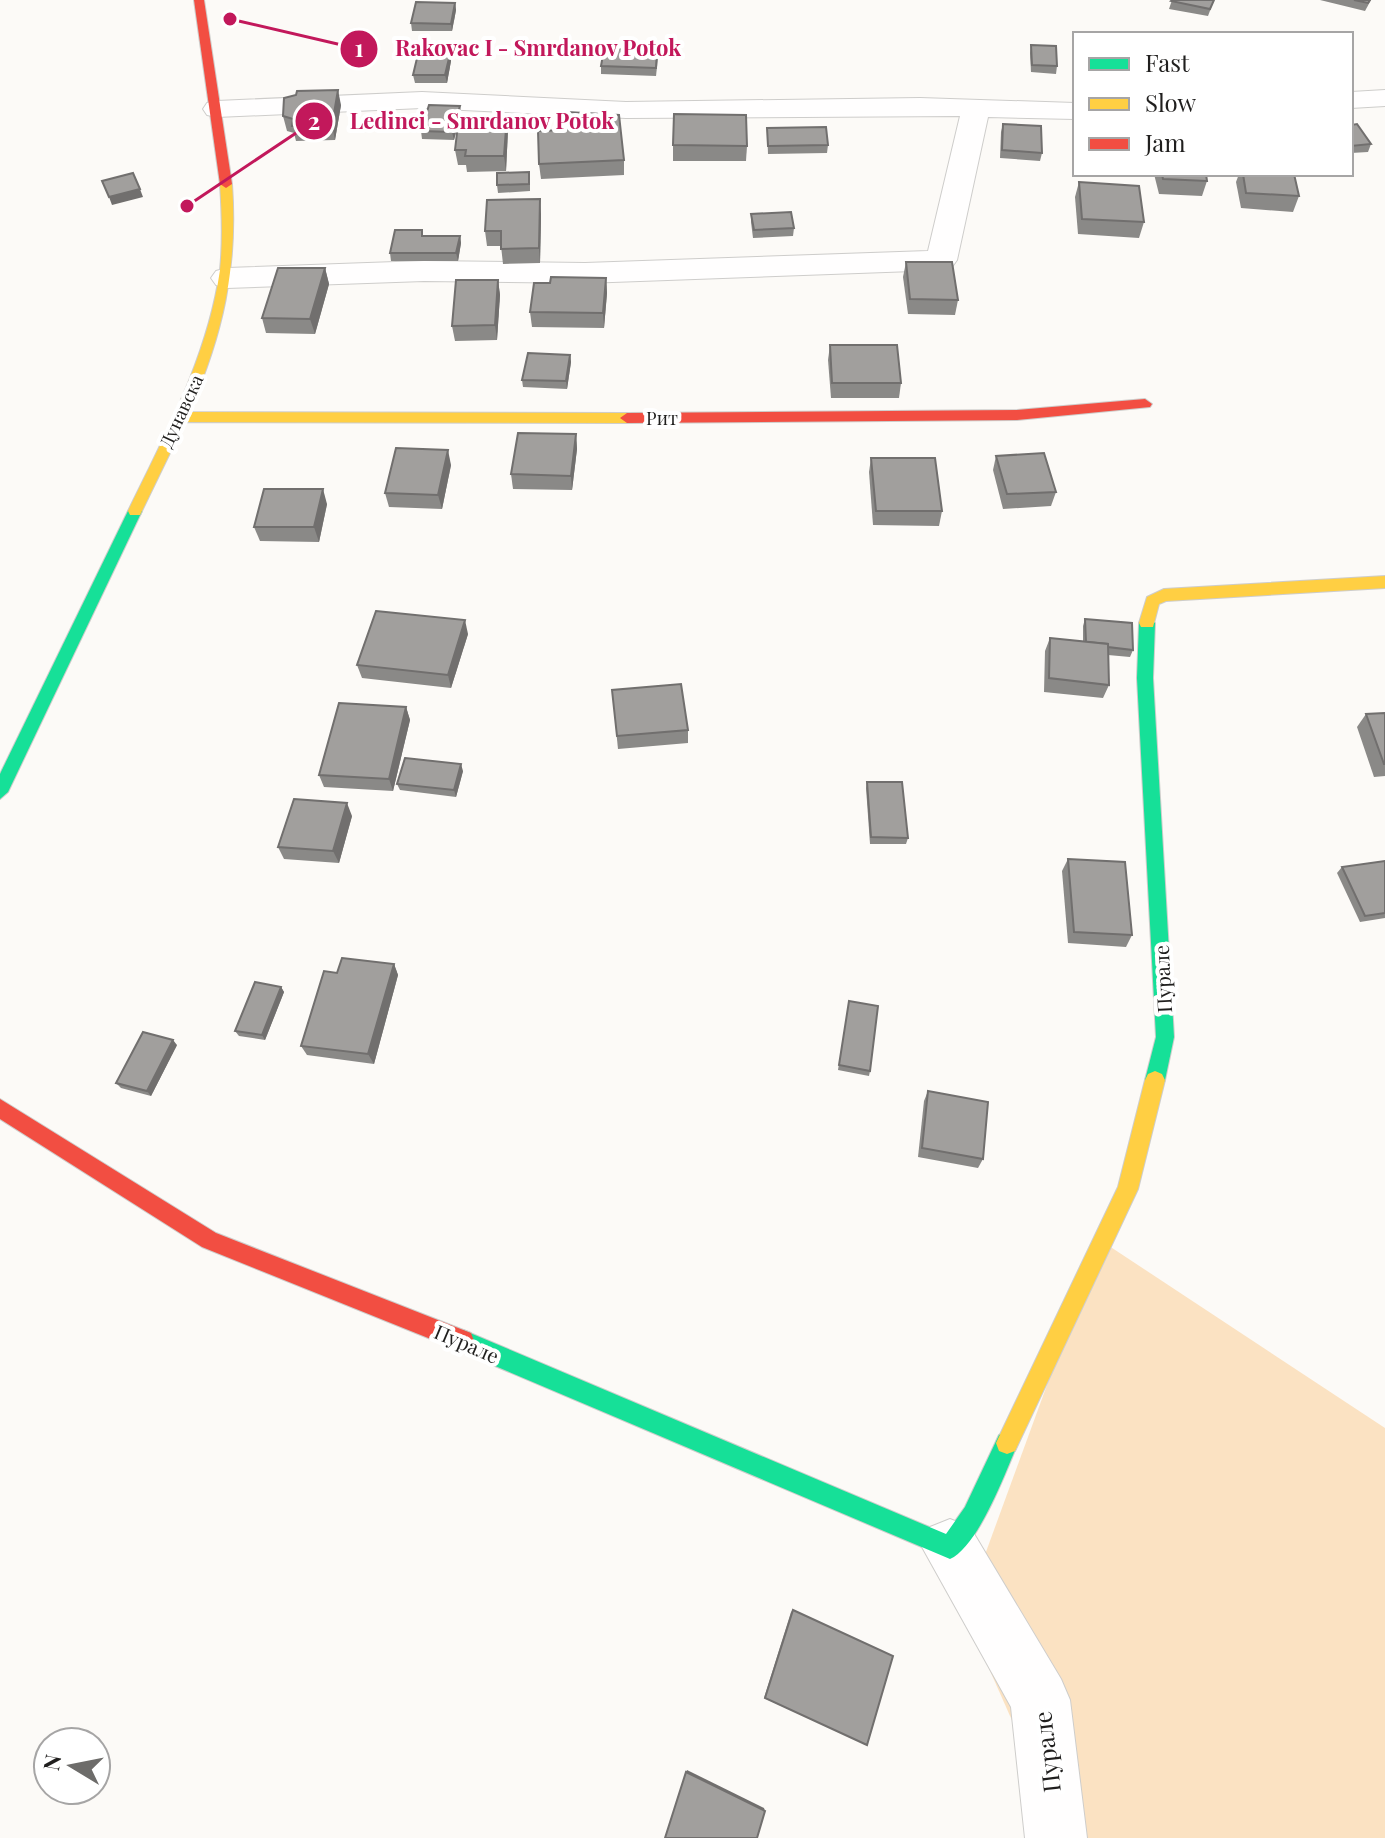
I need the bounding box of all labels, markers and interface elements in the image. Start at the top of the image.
callout: Rakovac I - Smrdanov Potok [339,26,698,72]
text: 1 [354,31,364,63]
text: Rakovac I - Smrdanov Potok [395,32,681,62]
legend [1073,32,1353,176]
text: Fast [1145,46,1190,78]
text: Slow [1145,86,1197,118]
callout: Ledinci - Smrdanov Potok [294,98,631,144]
text: 2 [308,104,320,136]
text: Ledinci - Smrdanov Potok [350,105,614,135]
text: Jam [1144,126,1186,158]
street label: Дунавска [154,371,208,451]
street label: Рит [646,406,678,430]
street label: Пурале [1147,944,1177,1014]
street label: Пурале [430,1317,504,1369]
street label: Пурале [1025,1710,1067,1794]
north arrow [32,1726,112,1806]
text: N [35,1752,67,1773]

